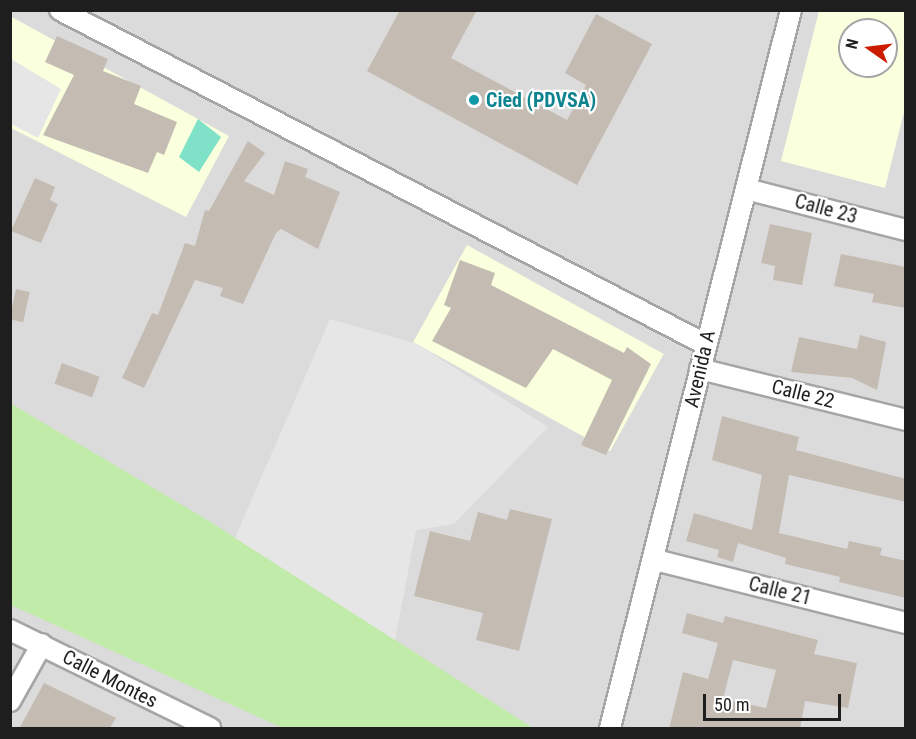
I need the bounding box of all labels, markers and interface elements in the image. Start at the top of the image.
north arrow [838,18,898,78]
text: N [842,37,862,51]
place label: Cied (PDVSA) [486,88,596,112]
marker: Cied (PDVSA) [467,93,481,107]
street label: Calle 23 [792,189,860,229]
street label: Avenida A [679,328,721,410]
street label: Calle 22 [769,375,837,413]
street label: Calle 21 [746,572,814,610]
street label: Calle Montes [59,645,161,713]
scale bar [706,682,844,720]
text: 50 m [714,694,749,715]

